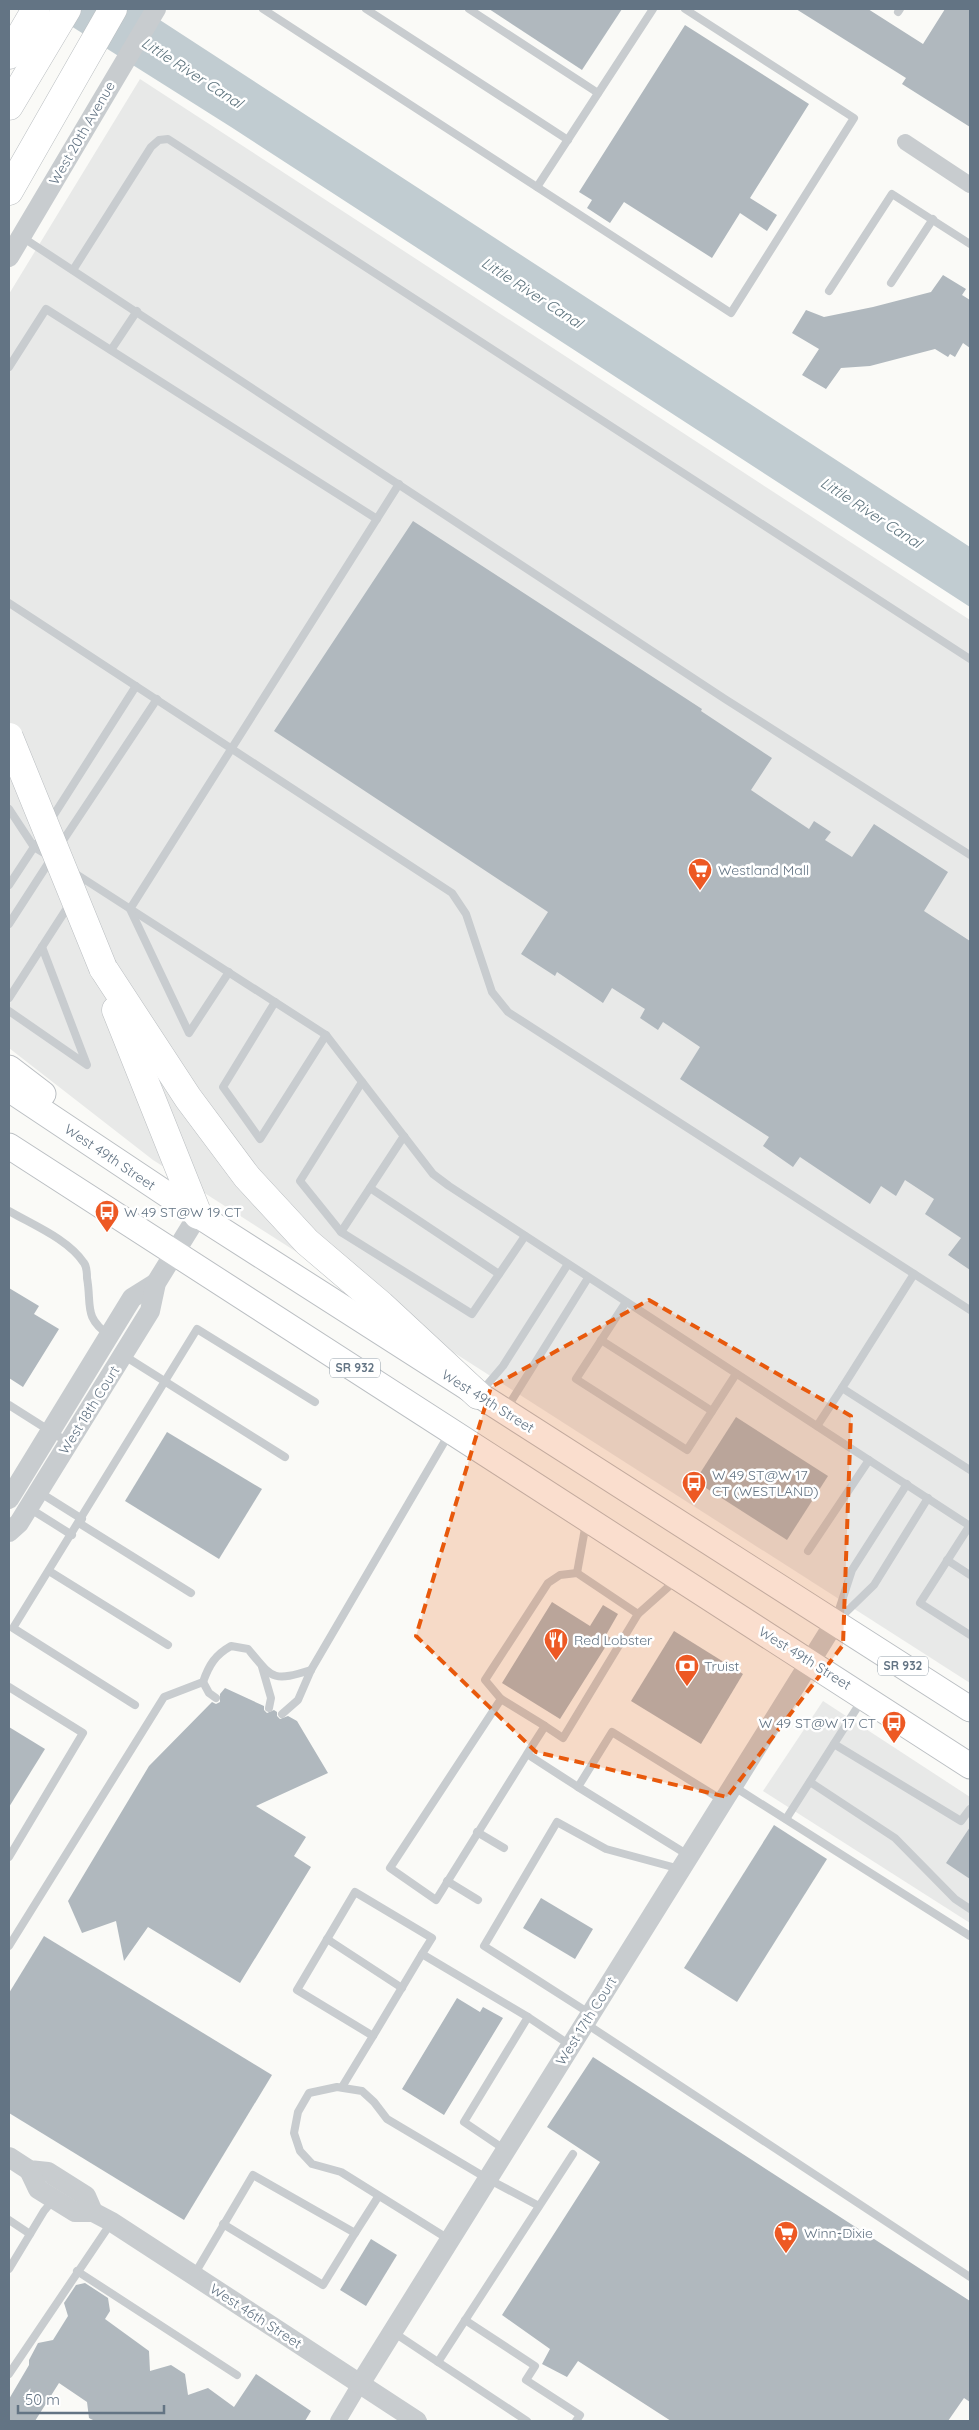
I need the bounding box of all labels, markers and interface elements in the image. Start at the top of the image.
water label: Little River Canal [138,33,248,113]
street label: West 20th Avenue [45,78,119,188]
water label: Little River Canal [478,253,588,333]
water label: Little River Canal [817,473,927,553]
supermarket icon: Westland Mall [687,857,713,891]
place label: Westland Mall [718,861,809,879]
street label: West 49th Street [61,1120,159,1194]
bus stop icon: W 49 ST@W 19 CT [94,1199,120,1233]
place label: W 49 ST@W 19 CT [124,1203,242,1221]
road number: SR 932 [330,1359,380,1378]
street label: West 18th Court [55,1362,124,1458]
street label: West 49th Street [438,1365,538,1437]
place label: W 49 ST@W 17 CT (WESTLAND) [712,1466,818,1500]
bus stop icon: W 49 ST@W 17 CT (WESTLAND) [681,1470,707,1504]
street label: West 49th Street [755,1622,855,1694]
restaurant icon: Red Lobster [543,1627,569,1661]
place label: Red Lobster [574,1631,653,1649]
bank icon: Truist [674,1653,700,1687]
road number: SR 932 [878,1656,928,1675]
place label: Truist [704,1657,740,1675]
bus stop icon: W 49 ST@W 17 CT [881,1710,907,1744]
place label: W 49 ST@W 17 CT [759,1714,876,1732]
street label: West 17th Court [552,1973,621,2069]
supermarket icon: Winn-Dixie [773,2220,799,2254]
place label: Winn-Dixie [804,2224,873,2242]
street label: West 46th Street [207,2280,306,2353]
scale bar [18,2382,164,2414]
text: 50 m [25,2390,60,2409]

